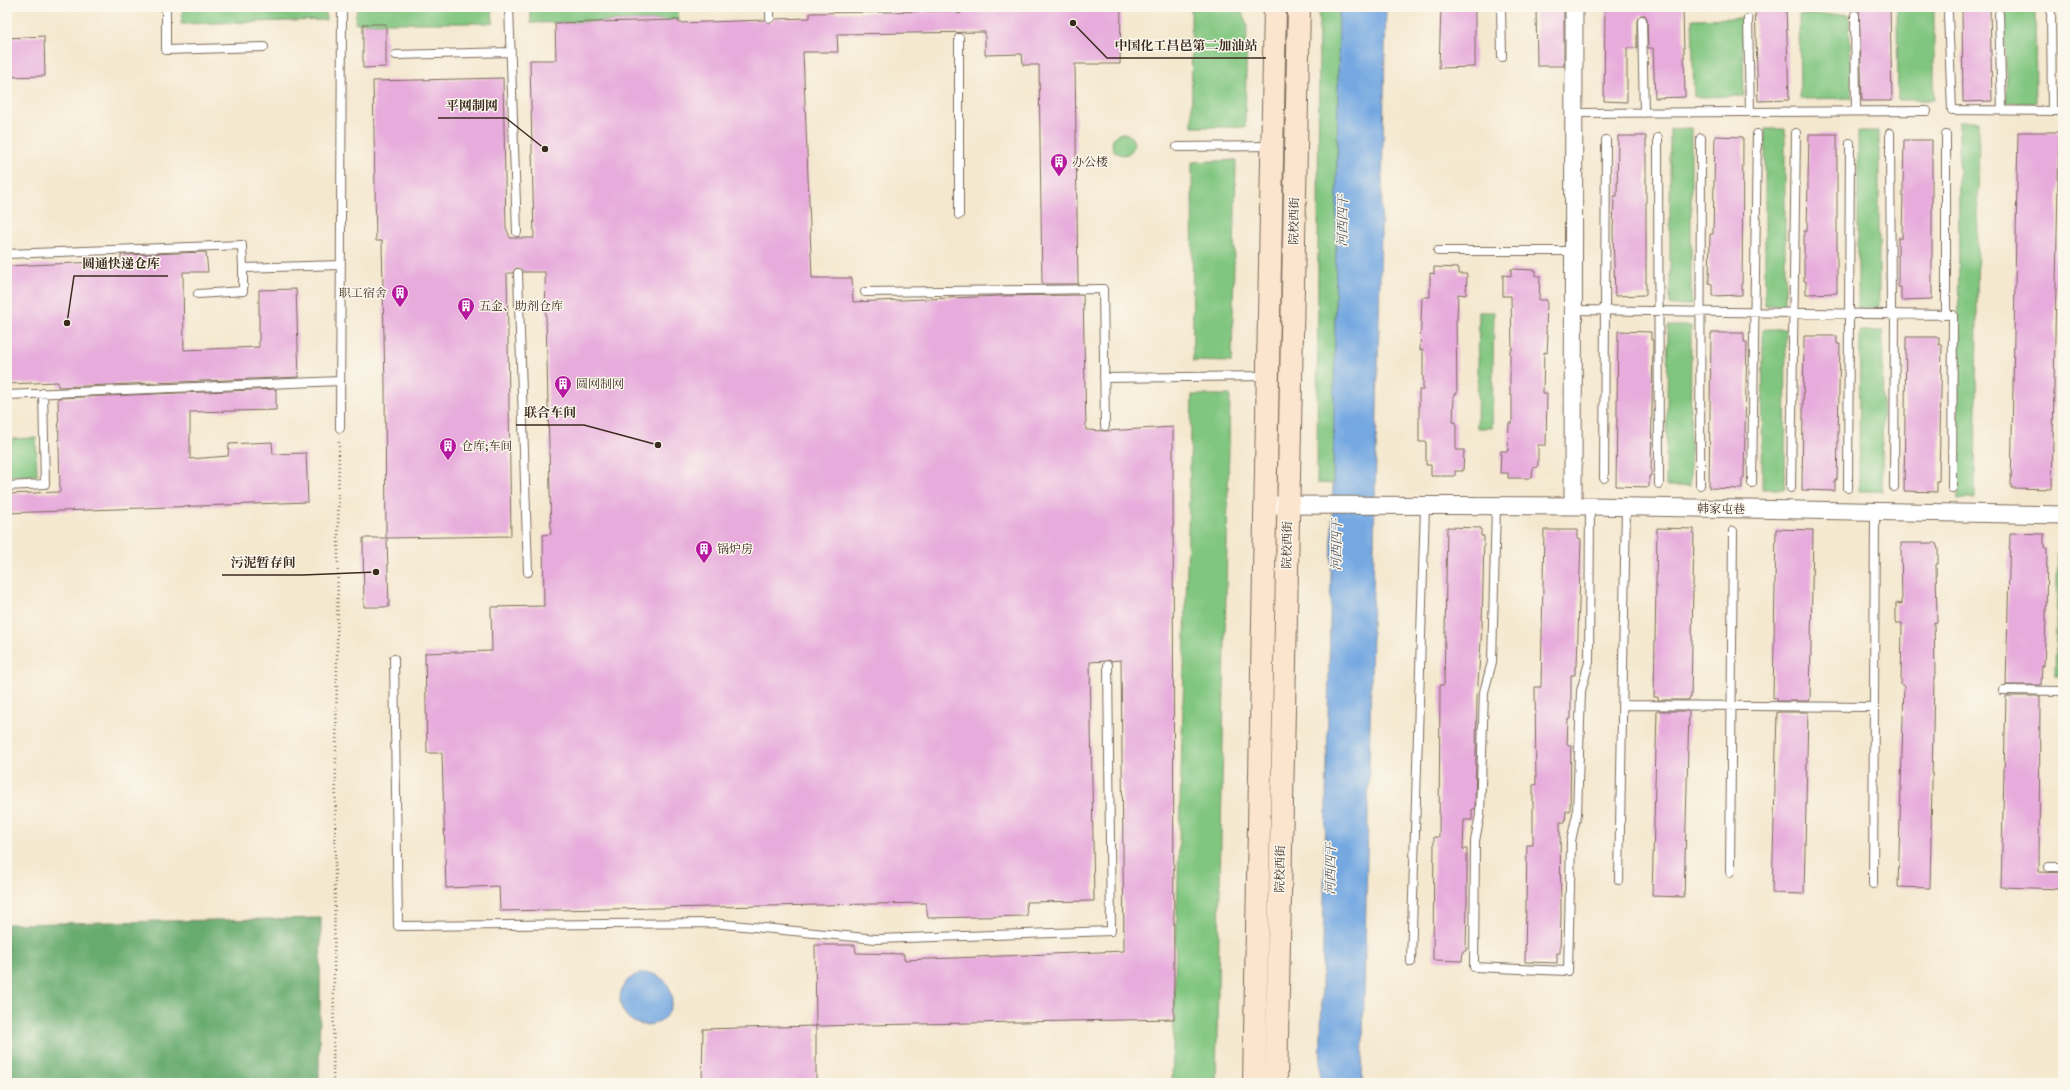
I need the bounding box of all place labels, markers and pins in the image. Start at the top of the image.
callout: 中国化工昌邑第二加油站 [1107,33,1266,58]
callout: 平网制网 [438,93,506,118]
building icon: 办公楼 [1049,152,1069,177]
place label: 办公楼 [1072,155,1108,169]
callout: 圆通快递仓库 [74,251,168,276]
building icon: 职工宿舍 [390,283,410,308]
place label: 职工宿舍 [339,286,387,300]
building icon: 五金、助剂仓库 [456,296,476,321]
place label: 五金、助剂仓库 [479,299,563,313]
building icon: 圆网制网 [553,374,573,399]
place label: 圆网制网 [576,377,624,391]
callout: 联合车间 [516,400,584,425]
building icon: 仓库;车间 [438,436,458,461]
place label: 仓库;车间 [461,439,512,453]
building icon: 锅炉房 [694,539,714,564]
place label: 锅炉房 [717,542,753,556]
callout: 污泥暂存间 [222,550,303,575]

